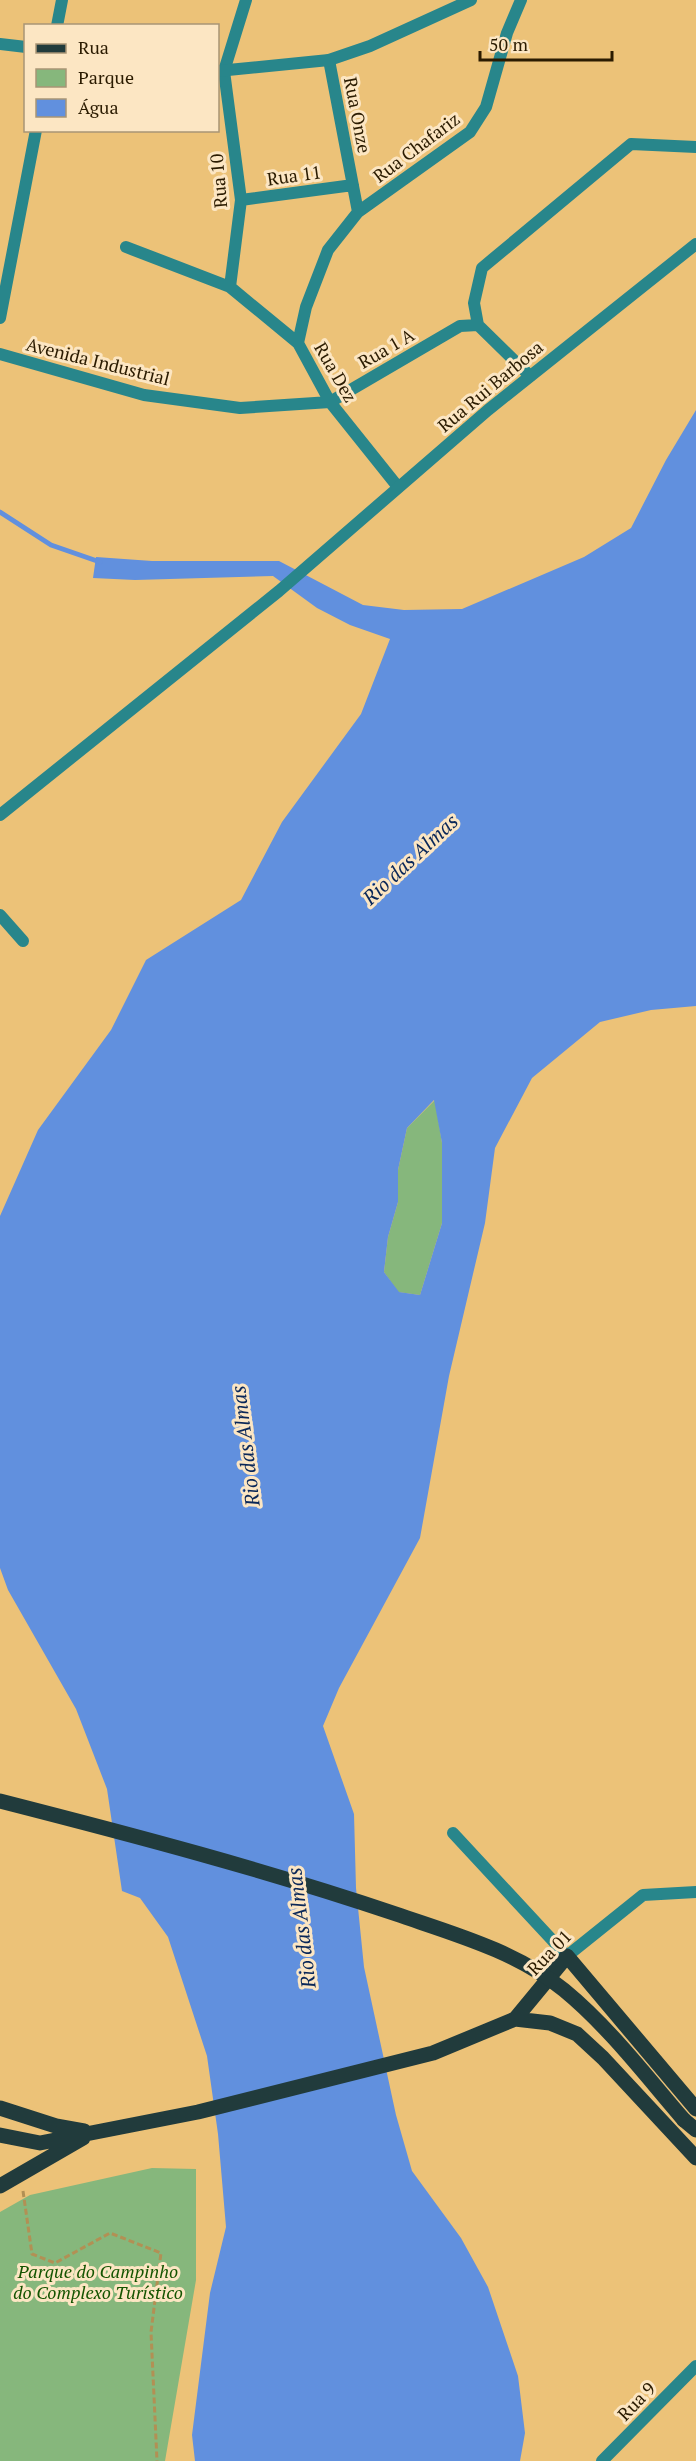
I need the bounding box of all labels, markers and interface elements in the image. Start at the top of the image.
legend [24,24,219,132]
scale bar [480,24,612,62]
text: 50 m [489,32,529,56]
text: Rua [78,35,109,59]
text: Parque [78,65,134,89]
street label: Rua Onze [339,75,377,155]
text: Água [78,95,119,119]
street label: Rua Chafariz [368,106,464,188]
street label: Rua 10 [204,153,232,209]
street label: Rua 11 [265,159,323,191]
street label: Rua 1 A [354,322,419,374]
street label: Avenida Industrial [24,332,172,390]
street label: Rua Rui Barbosa [432,335,548,437]
street label: Rua Dez [309,338,363,406]
water label: Rio das Almas [356,808,464,911]
water label: Rio das Almas [224,1384,266,1509]
water label: Rio das Almas [280,1866,322,1991]
street label: Rua 01 [521,1924,577,1980]
park label: Parque do Campinho do Complexo Turístico [13,2259,183,2304]
street label: Rua 9 [612,2377,660,2425]

